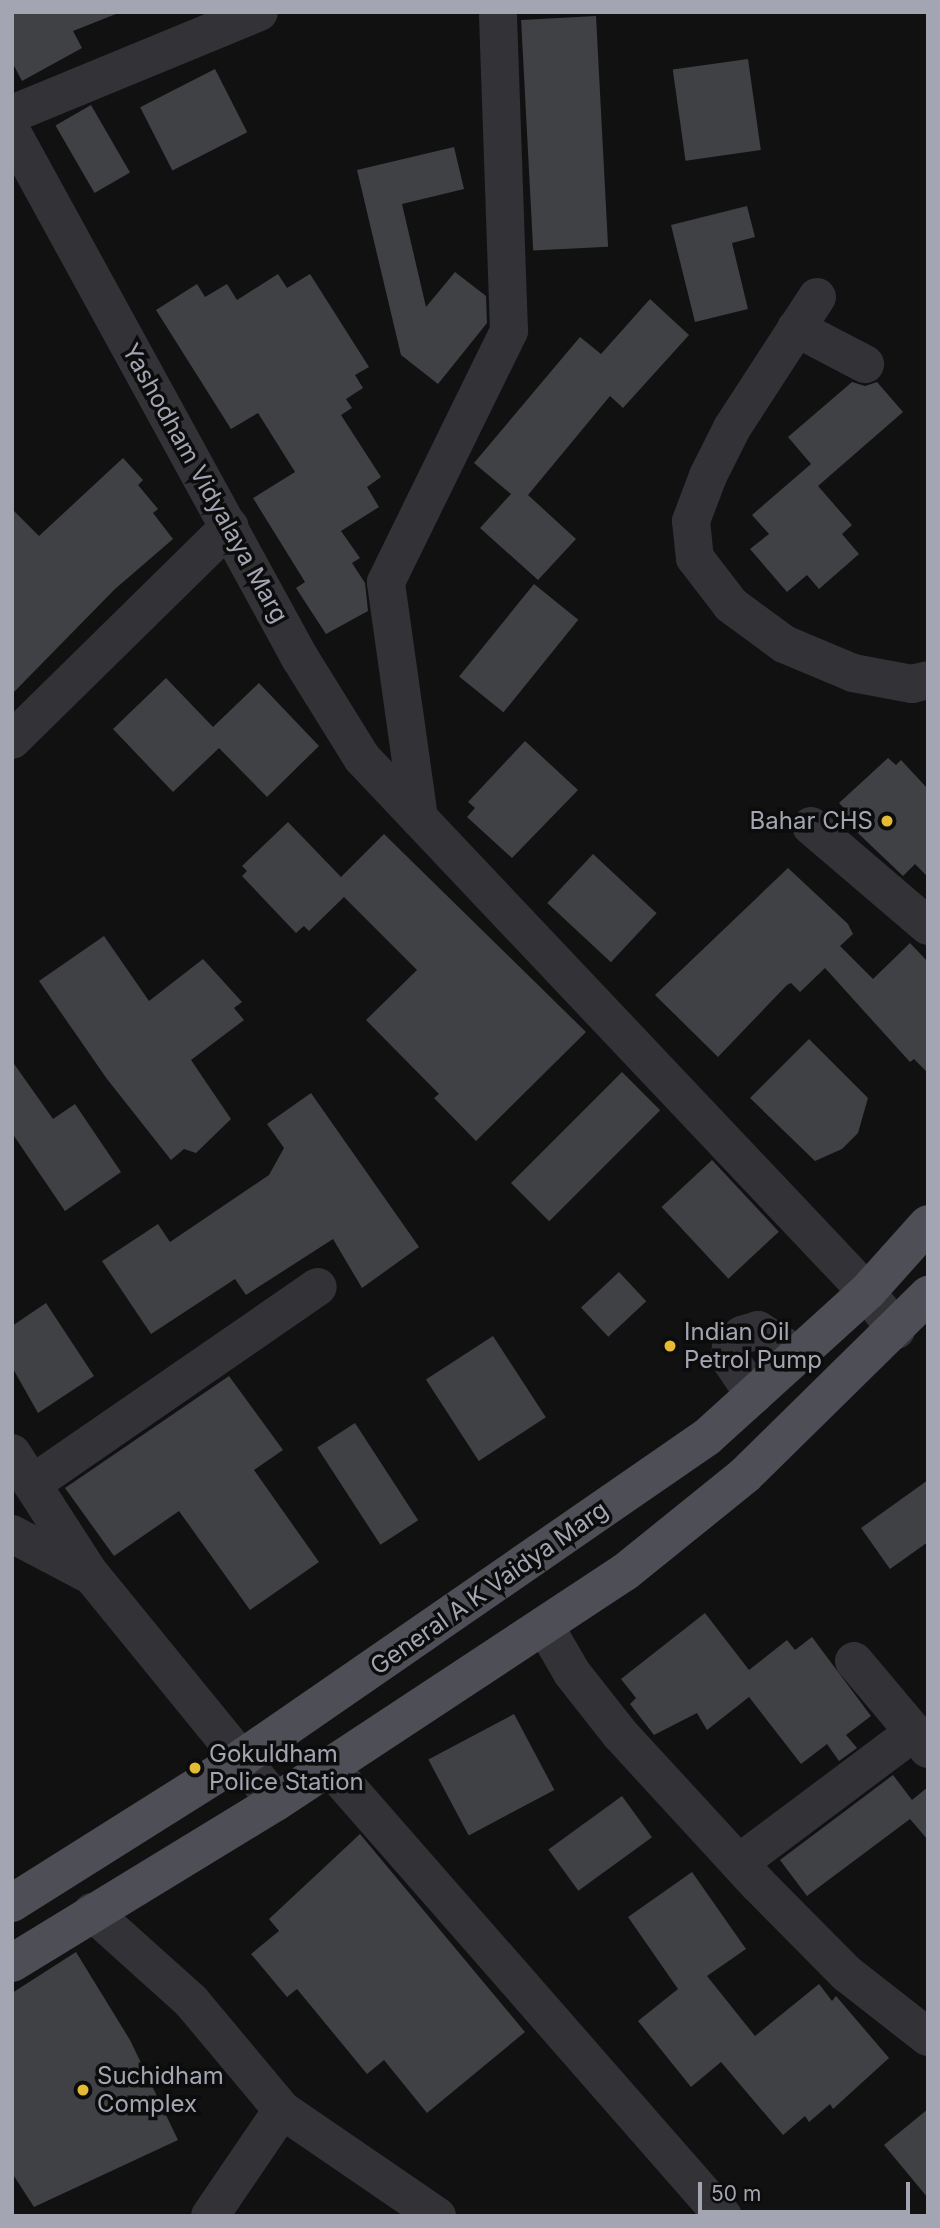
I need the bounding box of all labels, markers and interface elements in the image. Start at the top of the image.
street label: Yashodham Vidyalaya Marg [116,338,294,628]
place label: Bahar CHS [750,807,873,835]
marker: Bahar CHS [879,813,895,829]
place label: Indian Oil Petrol Pump [684,1318,822,1374]
marker: Indian Oil Petrol Pump [662,1338,678,1354]
street label: General A K Vaidya Marg [365,1495,613,1681]
place label: Gokuldham Police Station [209,1740,364,1796]
marker: Gokuldham Police Station [187,1760,203,1776]
place label: Suchidham Complex [97,2062,224,2118]
marker: Suchidham Complex [75,2082,91,2098]
scale bar [702,2168,914,2212]
text: 50 m [711,2181,761,2206]

